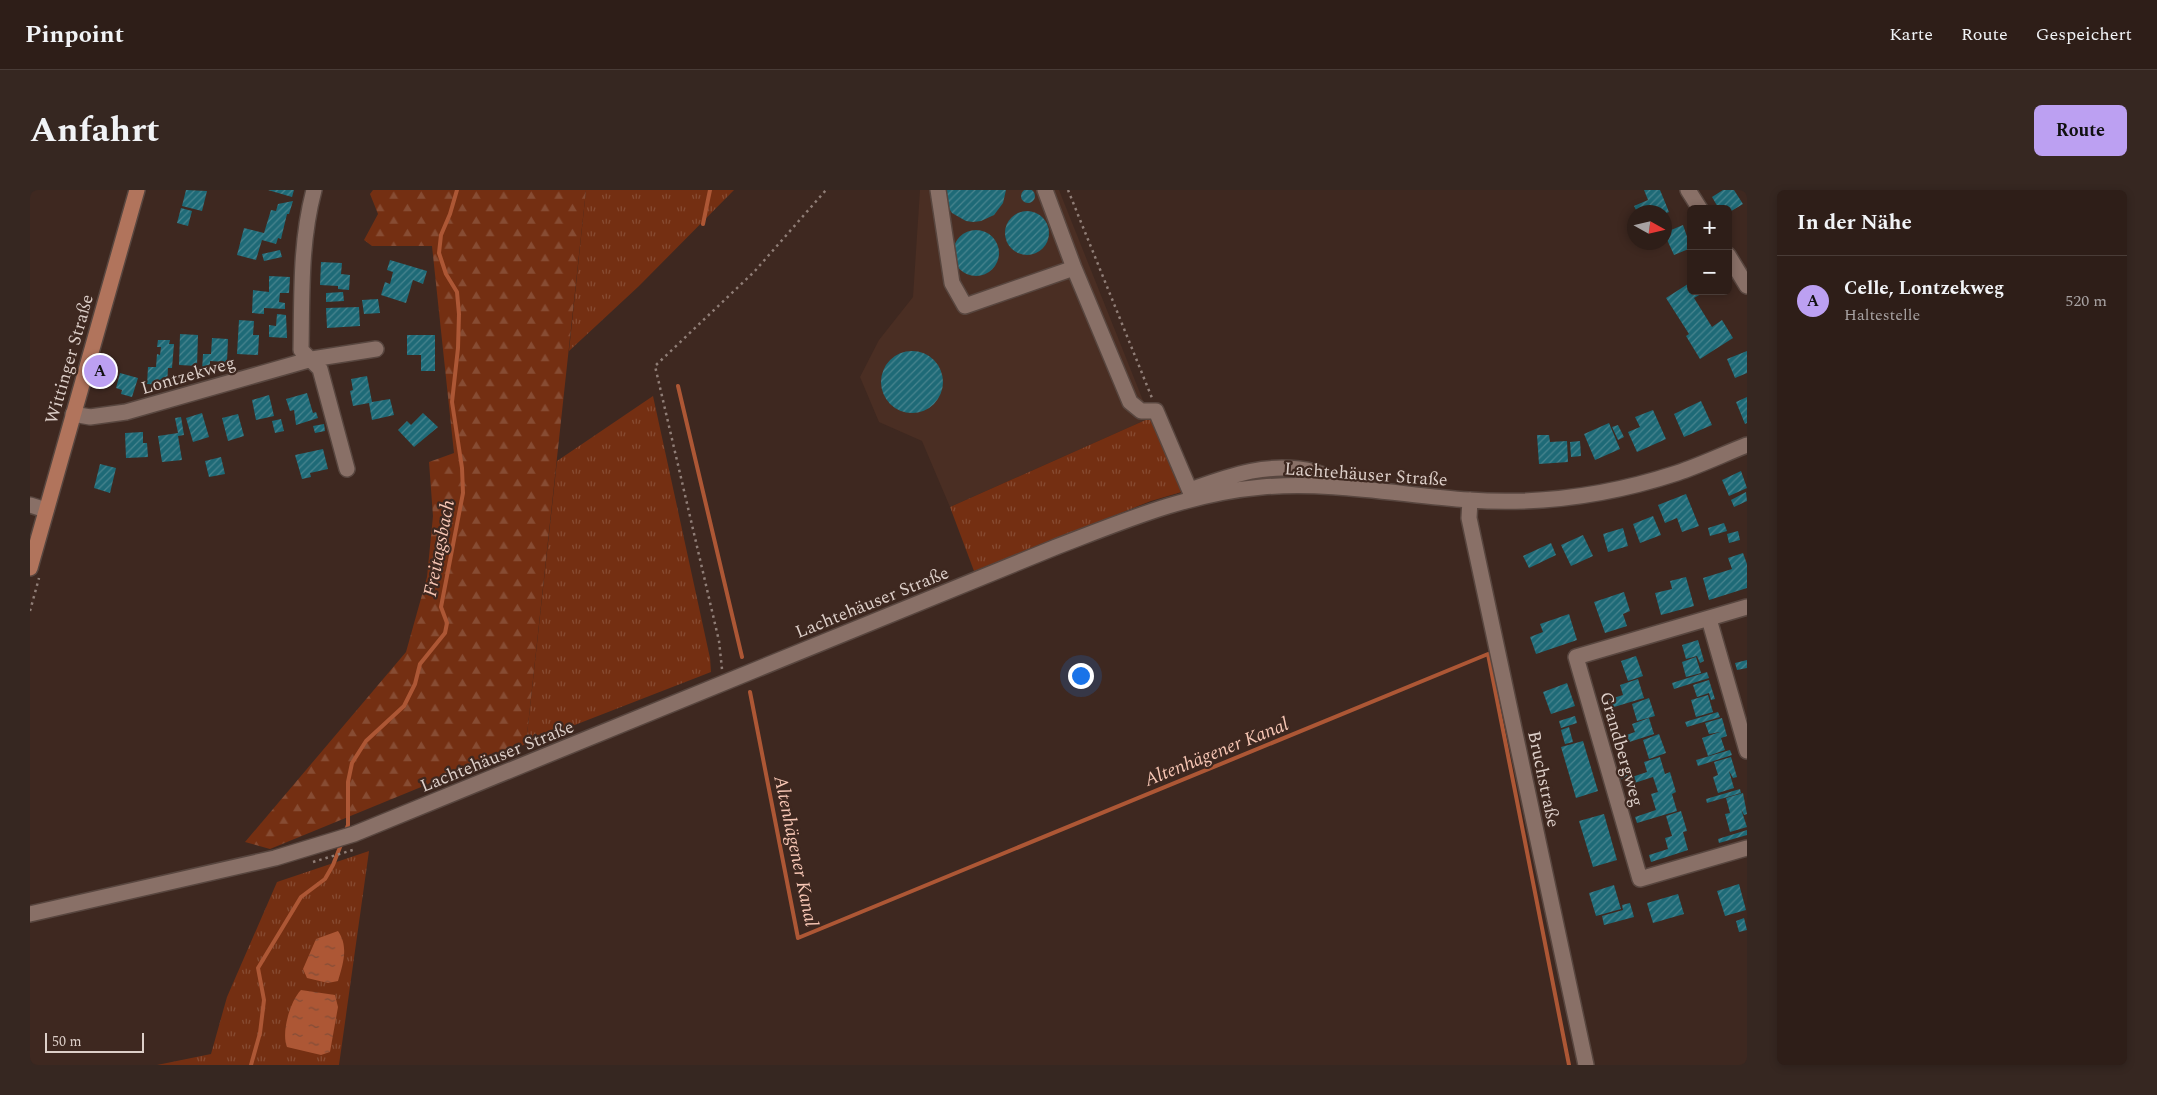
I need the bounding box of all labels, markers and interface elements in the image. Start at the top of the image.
text: Pinpoint [25,17,124,53]
text: Karte [1889,21,1933,48]
text: Route [1961,21,2008,48]
text: Gespeichert [2036,21,2132,48]
text: Anfahrt [30,104,160,157]
button: Route [2034,105,2127,156]
north arrow [1627,205,1672,250]
map controls [1687,205,1732,295]
button: + [1687,205,1732,250]
text: In der Nähe [1797,207,1912,239]
button: − [1687,250,1732,295]
text: Celle, Lontzekweg [1844,274,2004,303]
text: A [1807,289,1819,313]
text: 520 m [2065,289,2107,313]
street label: Wittinger Straße [38,291,101,427]
text: Haltestelle [1844,303,1920,327]
street label: Lontzekweg [138,349,239,402]
pin: A [84,352,116,390]
street label: Lachtehäuser Straße [1283,455,1449,494]
water label: Freitagsbach [416,497,463,599]
street label: Lachtehäuser Straße [791,559,953,646]
your location [1068,663,1094,689]
street label: Grandbergweg [1592,688,1651,810]
water label: Altenhägener Kanal [1139,710,1293,795]
street label: Lachtehäuser Straße [416,713,578,800]
street label: Bruchstraße [1520,728,1567,830]
water label: Altenhägener Kanal [765,772,826,930]
scale bar [45,1030,144,1053]
text: 50 m [52,1031,82,1052]

